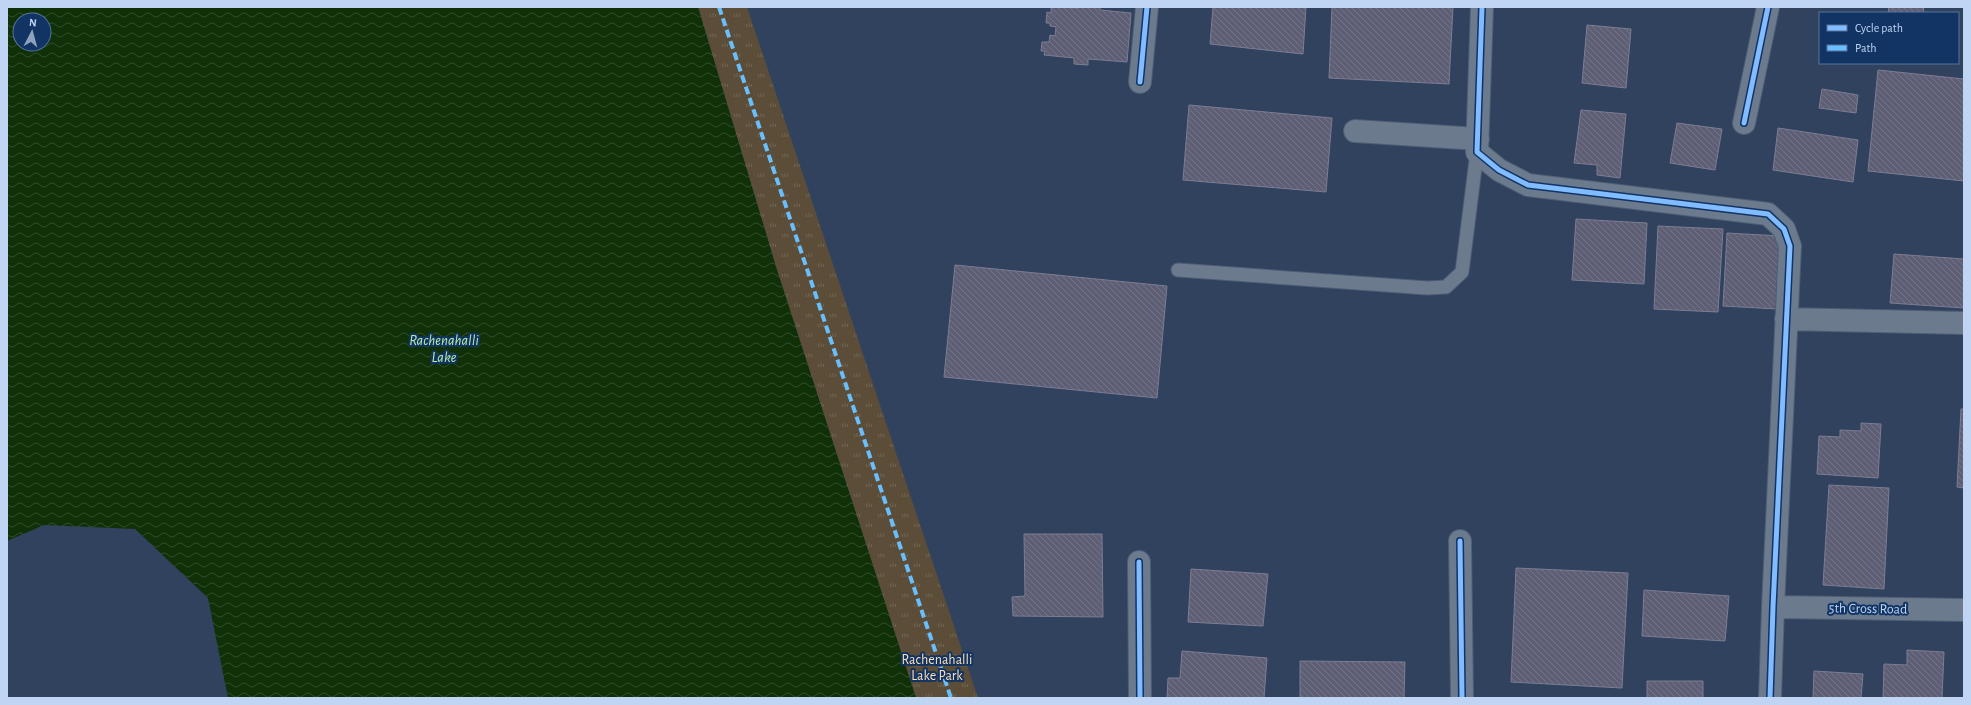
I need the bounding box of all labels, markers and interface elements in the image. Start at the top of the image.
north arrow [12,12,52,52]
legend [1819,12,1959,64]
text: N [29,17,37,28]
text: Cycle path [1855,22,1903,35]
text: Path [1855,42,1877,54]
water label: Rachenahalli Lake [409,333,479,365]
street label: 5th Cross Road [1828,601,1908,617]
park label: Rachenahalli Lake Park [902,653,972,683]

